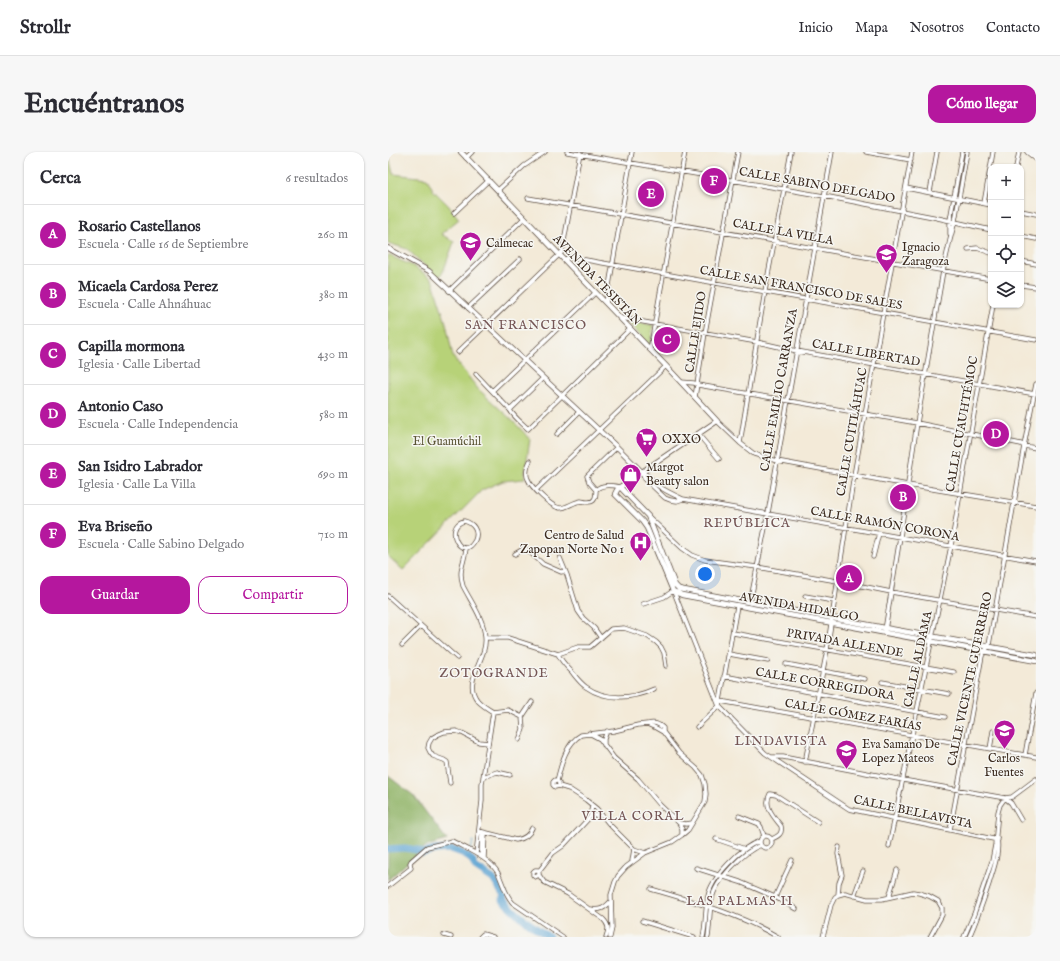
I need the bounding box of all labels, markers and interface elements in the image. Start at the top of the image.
text: Strollr [20,16,71,40]
text: Inicio [798,19,833,37]
text: Mapa [855,19,888,37]
text: Nosotros [910,19,964,37]
text: Contacto [986,19,1040,37]
button: Cómo llegar [928,85,1036,123]
text: Encuéntranos [24,87,184,122]
street label: CALLE SABINO DELGADO [738,164,896,206]
map controls [988,164,1024,308]
button: + [988,164,1024,200]
pin: F [701,166,727,196]
text: Cerca [40,168,81,189]
text: 6 resultados [285,170,348,187]
pin: E [638,179,664,209]
button: − [988,200,1024,236]
street label: CALLE LA VILLA [731,216,835,248]
text: Rosario Castellanos [78,217,201,236]
text: A [49,226,57,243]
text: 260 m [317,226,348,243]
school or university icon: Calmecac [458,230,484,263]
street label: AVENIDA TESISTÁN [549,230,646,329]
text: Escuela · Calle 16 de Septiembre [78,236,248,253]
place label: Calmecac [486,236,533,251]
button: locate [988,236,1024,272]
place label: Ignacio Zaragoza [902,240,950,269]
school or university icon: Ignacio Zaragoza [874,241,900,274]
street label: CALLE SAN FRANCISCO DE SALES [698,263,904,313]
button: layers [988,272,1024,308]
text: Micaela Cardosa Perez [78,277,218,296]
text: B [49,286,57,303]
text: 380 m [319,286,348,303]
street label: CALLE EJIDO [682,290,711,374]
text: Escuela · Calle Ahnáhuac [78,296,211,313]
street label: CALLE EMILIO CARRANZA [757,306,801,473]
district label: SAN FRANCISCO [465,317,587,334]
pin: C [654,325,680,355]
street label: CALLE LIBERTAD [811,336,922,370]
text: Capilla mormona [78,337,184,356]
text: C [48,346,58,363]
text: 430 m [318,346,348,363]
street label: CALLE CUAUHTÉMOC [942,354,981,493]
text: Iglesia · Calle Libertad [78,356,200,373]
street label: CALLE CUITLÁHUAC [832,366,871,498]
text: Antonio Caso [78,397,163,416]
text: D [48,406,58,423]
text: 580 m [319,406,348,423]
text: Escuela · Calle Independencia [78,416,238,433]
pin: D [983,419,1009,449]
supermarket icon: OXXO [633,426,659,459]
place label: OXXO [662,432,701,447]
park label: El Guamúchil [413,434,482,449]
text: San Isidro Labrador [78,457,203,476]
place label: Margot Beauty salon [646,460,710,489]
shop icon: Margot Beauty salon [618,461,644,494]
text: E [48,466,58,483]
text: 690 m [318,466,348,483]
text: Iglesia · Calle La Villa [78,476,196,493]
pin: B [890,482,916,512]
street label: CALLE RAMÓN CORONA [809,503,962,545]
district label: REPÚBLICA [703,515,791,532]
text: Eva Briseño [78,517,152,536]
text: F [49,526,57,543]
text: 710 m [318,526,348,543]
place label: Centro de Salud Zapopan Norte No 1 [520,528,625,558]
hospital icon: Centro de Salud Zapopan Norte No 1 [627,529,653,562]
text: Escuela · Calle Sabino Delgado [78,536,244,553]
pin: A [836,563,862,593]
your location [695,564,715,584]
button: Guardar [40,576,190,614]
button: Compartir [198,576,348,614]
street label: AVENIDA HIDALGO [737,589,860,625]
street label: CALLE VICENTE GUERRERO [944,590,996,767]
street label: CALLE ALDAMA [900,609,936,709]
street label: PRIVADA ALLENDE [785,625,905,661]
street label: CALLE CORREGIDORA [754,664,896,704]
district label: ZOTOGRANDE [439,665,549,682]
street label: CALLE GÓMEZ FARÍAS [783,695,923,734]
school or university icon: Carlos Fuentes [991,718,1017,751]
district label: LINDAVISTA [734,733,828,750]
place label: Eva Samano De Lopez Mateos [862,737,940,767]
school or university icon: Eva Samano De Lopez Mateos [833,738,859,771]
place label: Carlos Fuentes [984,751,1024,780]
street label: CALLE BELLAVISTA [852,792,975,832]
district label: VILLA CORAL [581,808,684,825]
district label: LAS PALMAS II [686,893,794,910]

